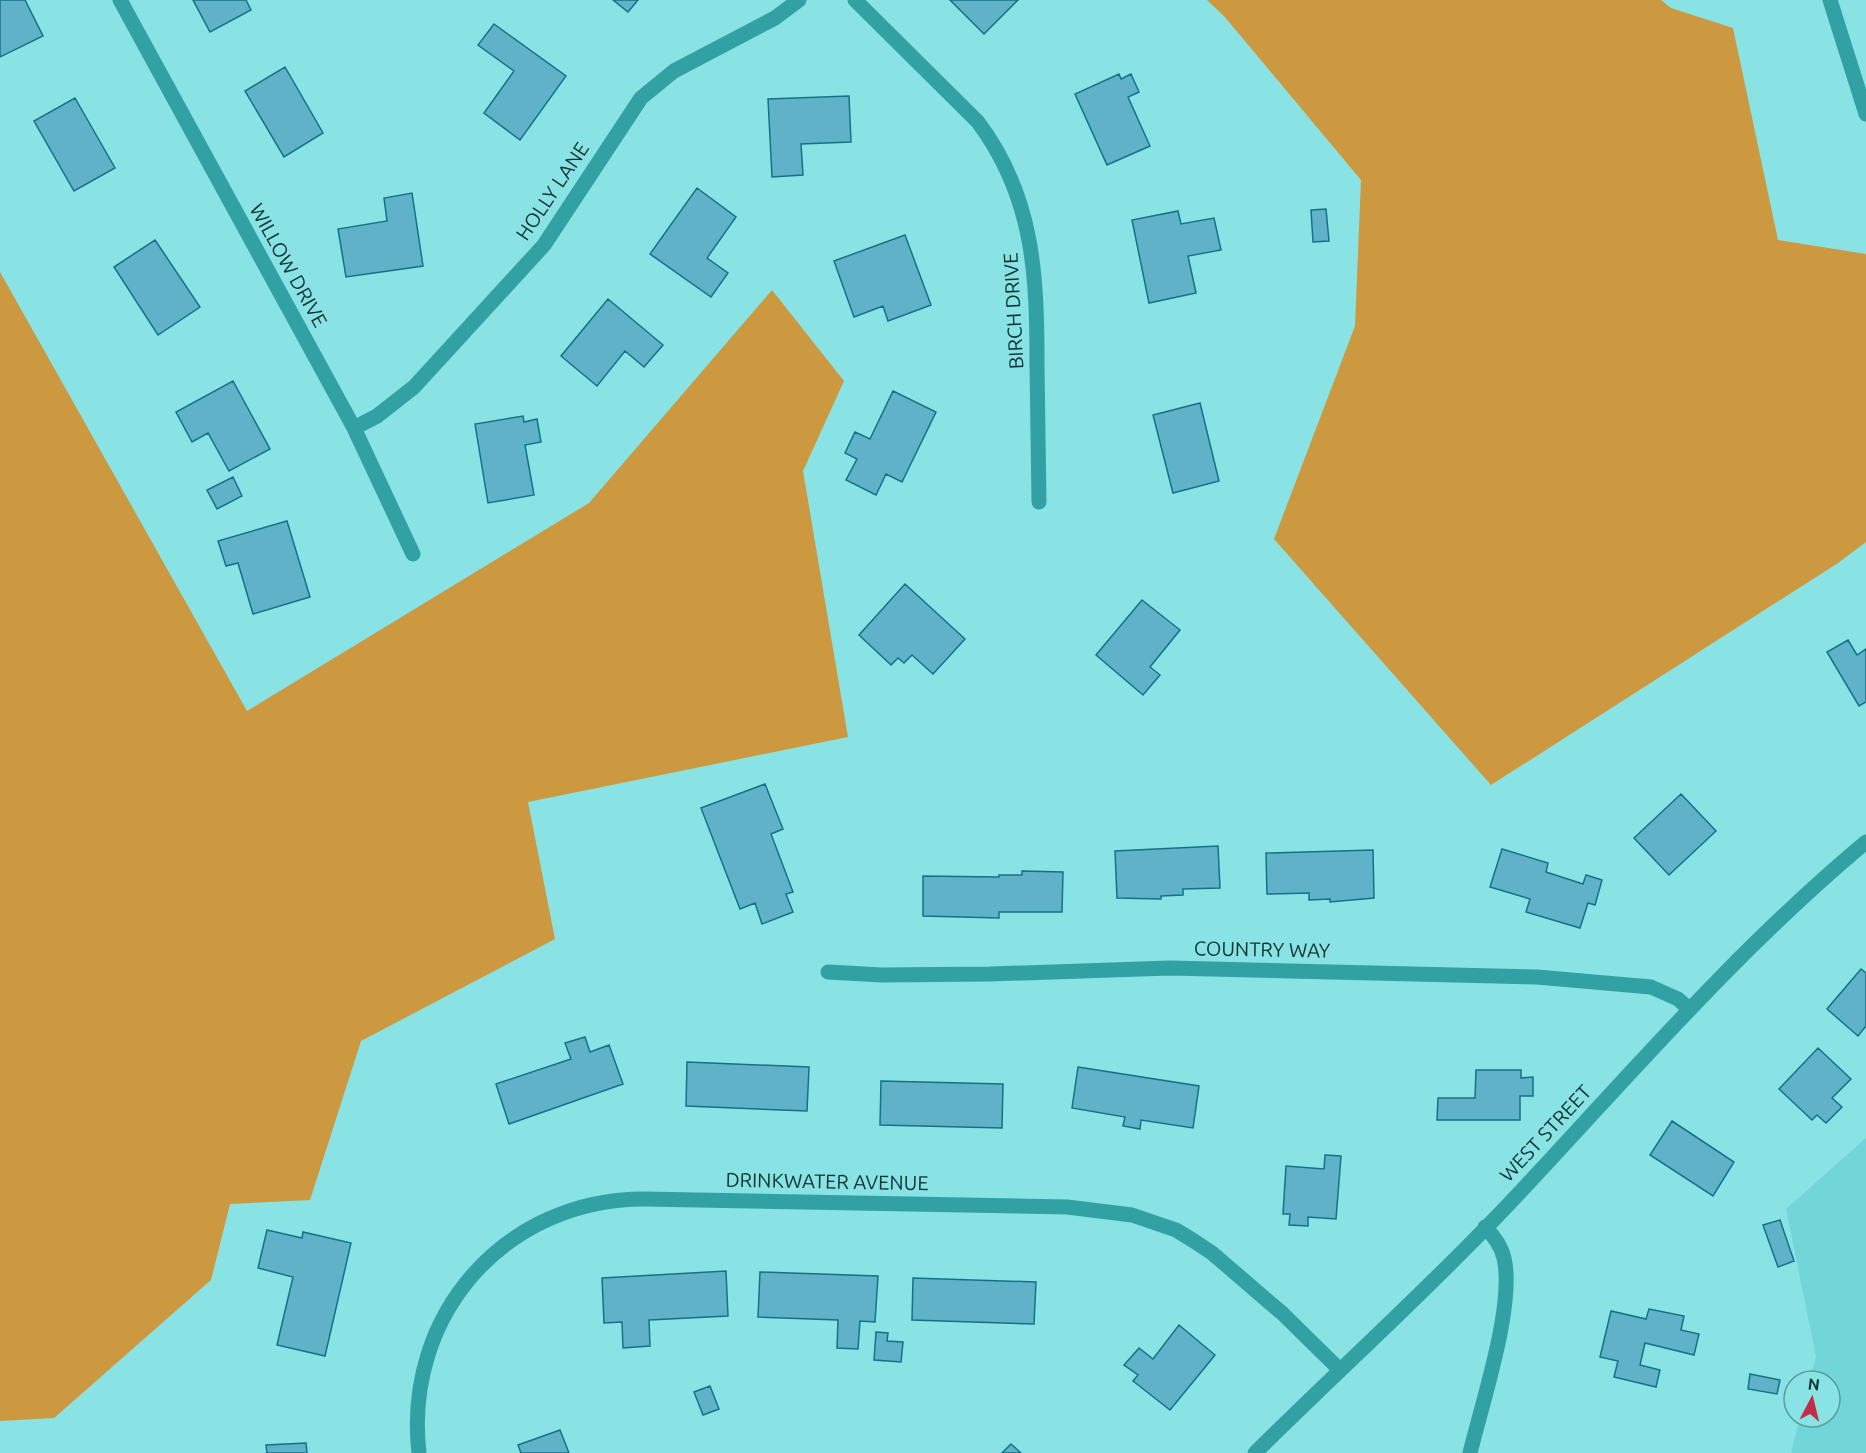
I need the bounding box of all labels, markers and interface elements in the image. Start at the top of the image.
street label: HOLLY LANE [511,138,593,244]
street label: WILLOW DRIVE [246,199,332,331]
street label: BIRCH DRIVE [998,252,1028,370]
street label: COUNTRY WAY [1194,936,1331,962]
street label: WEST STREET [1494,1080,1596,1186]
street label: DRINKWATER AVENUE [725,1168,929,1194]
north arrow [1782,1369,1842,1429]
text: N [1807,1374,1821,1394]

